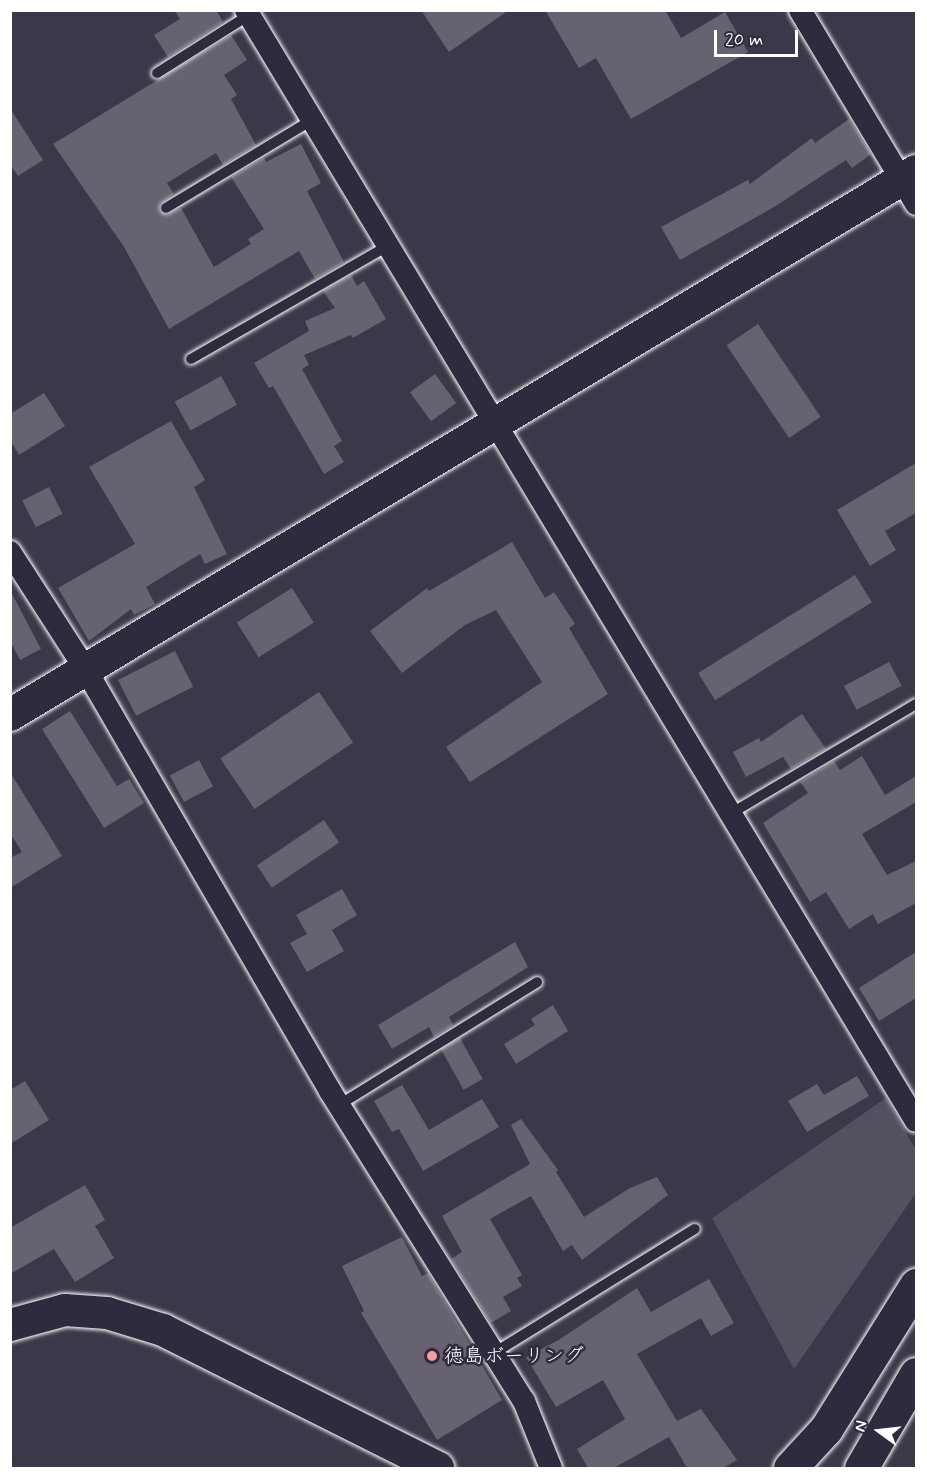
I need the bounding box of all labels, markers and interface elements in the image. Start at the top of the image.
scale bar [717,18,801,56]
text: 20 m [725,28,763,52]
place label: 徳島ボーリング [444,1344,584,1368]
marker: 徳島ボーリング [425,1349,439,1363]
north arrow [849,1401,909,1461]
text: N [850,1418,873,1434]

